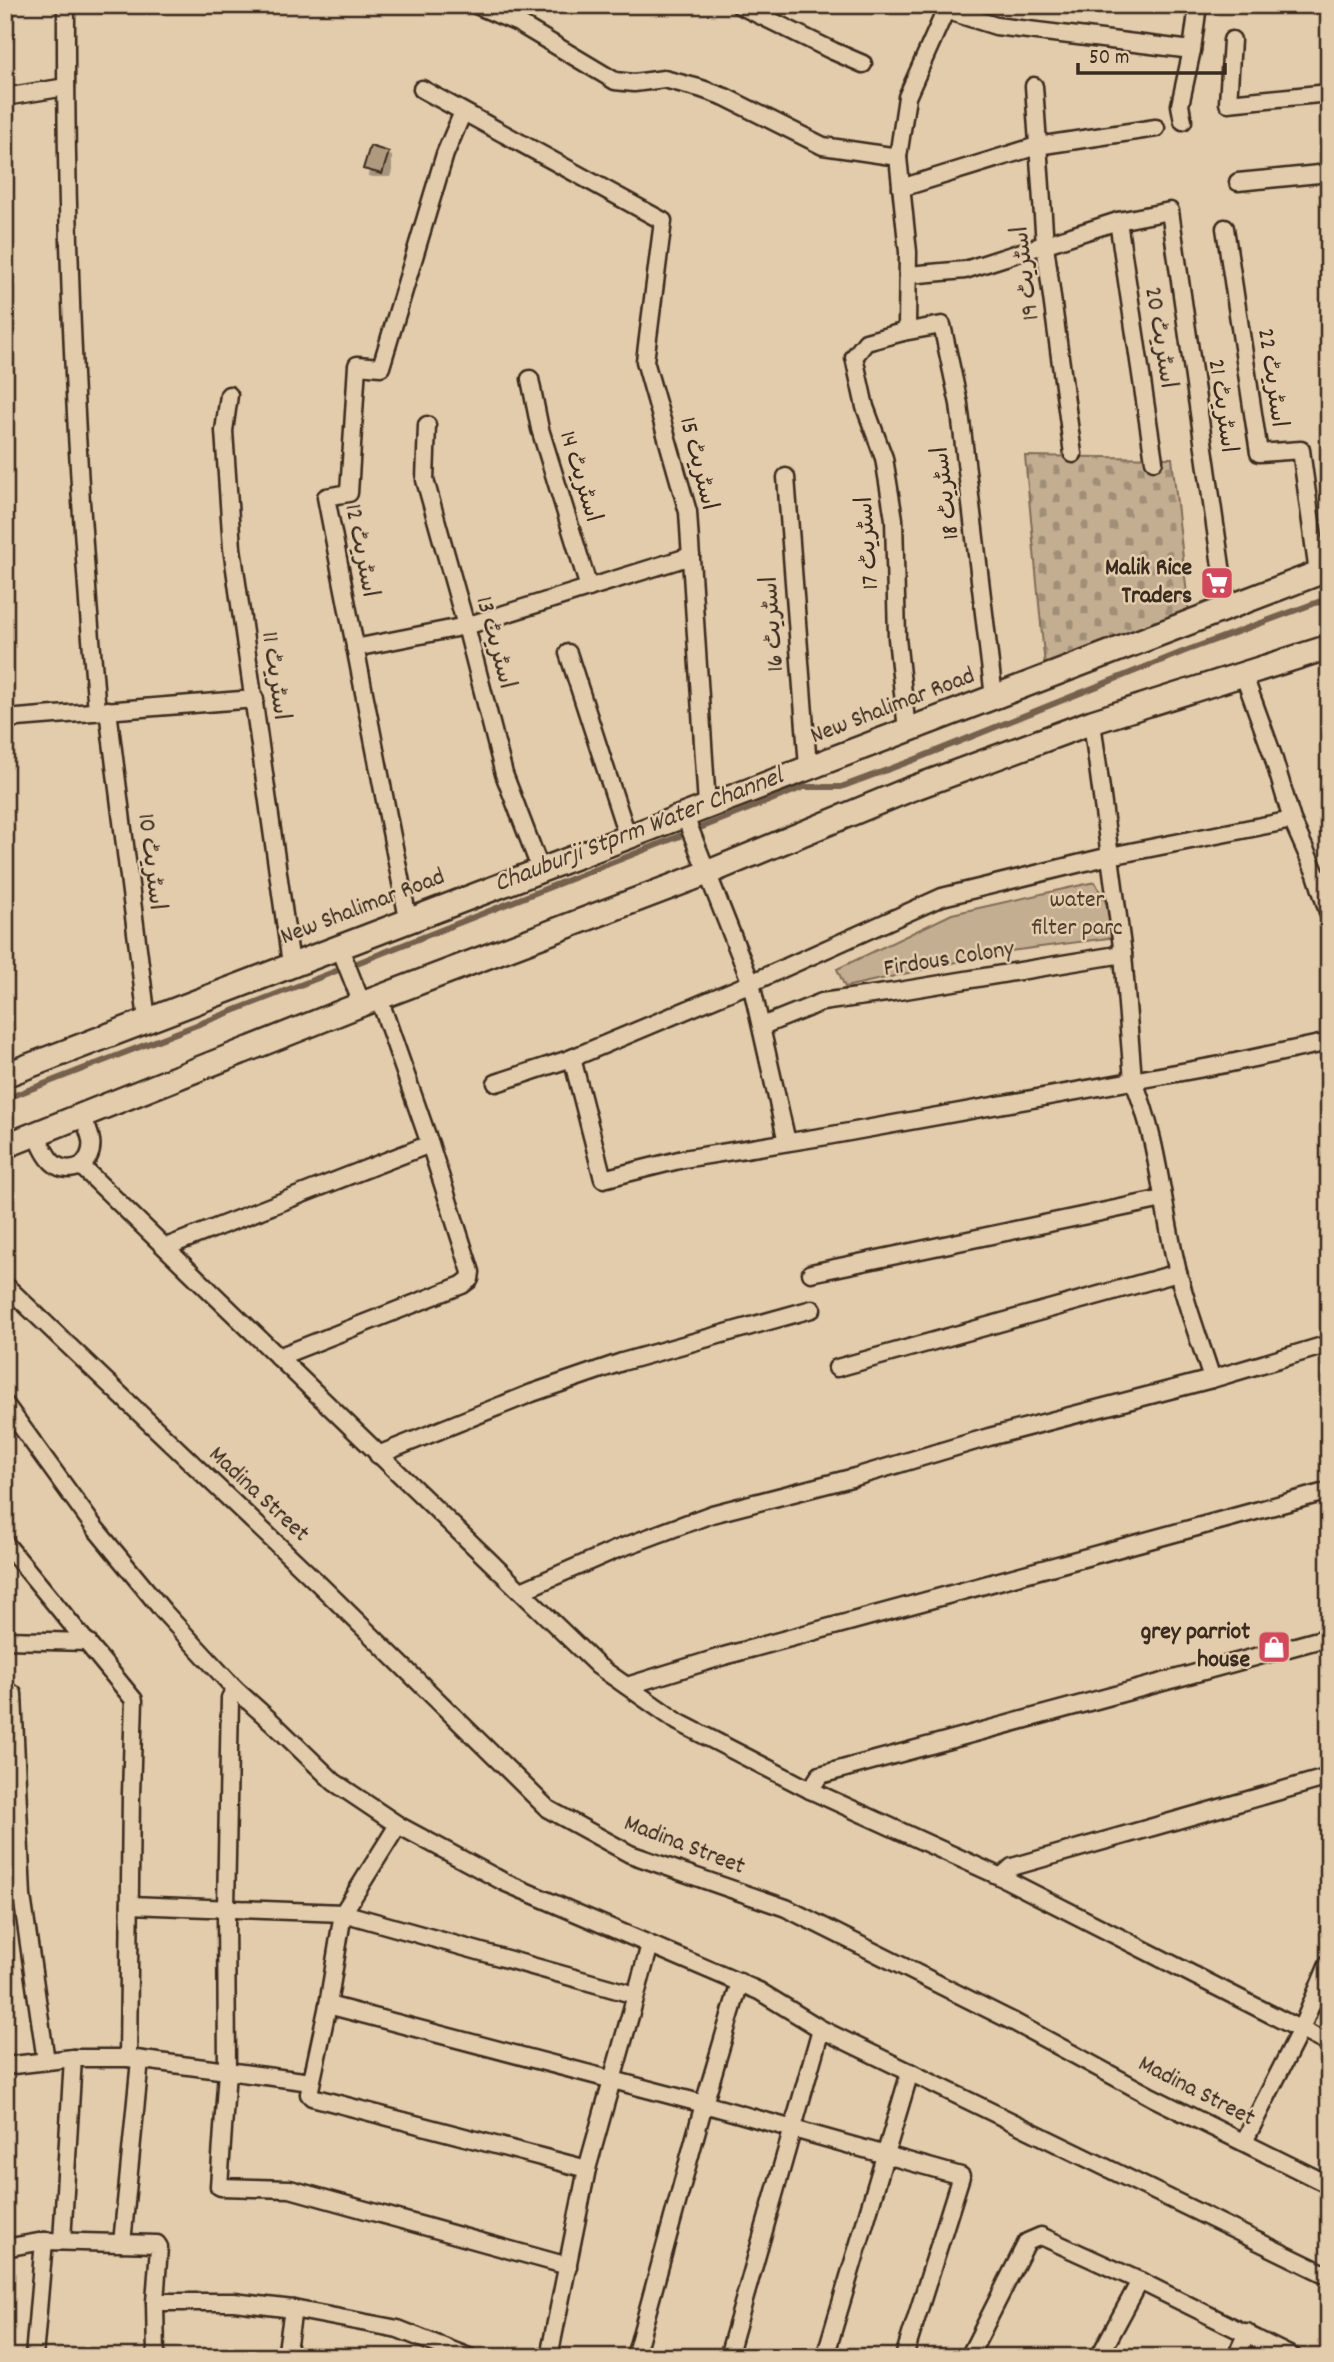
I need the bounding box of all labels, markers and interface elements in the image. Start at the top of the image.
scale bar [1078,32,1226,76]
text: 50 m [1089,44,1129,74]
street label: اسٹریٹ 19 [1004,224,1050,322]
street label: اسٹریٹ 20 [1134,285,1184,391]
street label: اسٹریٹ 22 [1247,326,1295,430]
street label: اسٹریٹ 21 [1198,357,1244,455]
street label: اسٹریٹ 15 [669,414,725,514]
street label: اسٹریٹ 14 [549,427,609,527]
street label: اسٹریٹ 18 [924,444,970,542]
street label: اسٹریٹ 17 [849,495,889,591]
street label: اسٹریٹ 12 [334,501,386,601]
place label: Malik Rice Traders [1105,552,1192,614]
supermarket icon: Malik Rice Traders [1198,564,1236,602]
street label: اسٹریٹ 16 [754,575,794,673]
street label: اسٹریٹ 13 [465,593,523,693]
street label: اسٹریٹ 11 [251,629,297,723]
street label: New Shalimar Road [806,660,980,754]
water label: Chauburji Stprm Water Channel [489,758,790,903]
street label: اسٹریٹ 10 [127,812,173,912]
street label: New Shalimar Road [276,861,450,955]
park label: water filter parc [1031,884,1123,946]
street label: Firdous Colony [881,933,1018,987]
street label: Madina Street [200,1439,316,1551]
place label: grey parriot house [1141,1616,1250,1678]
shop icon: grey parriot house [1255,1628,1293,1666]
street label: Madina Street [619,1807,750,1885]
street label: Madina Street [1132,2048,1260,2136]

